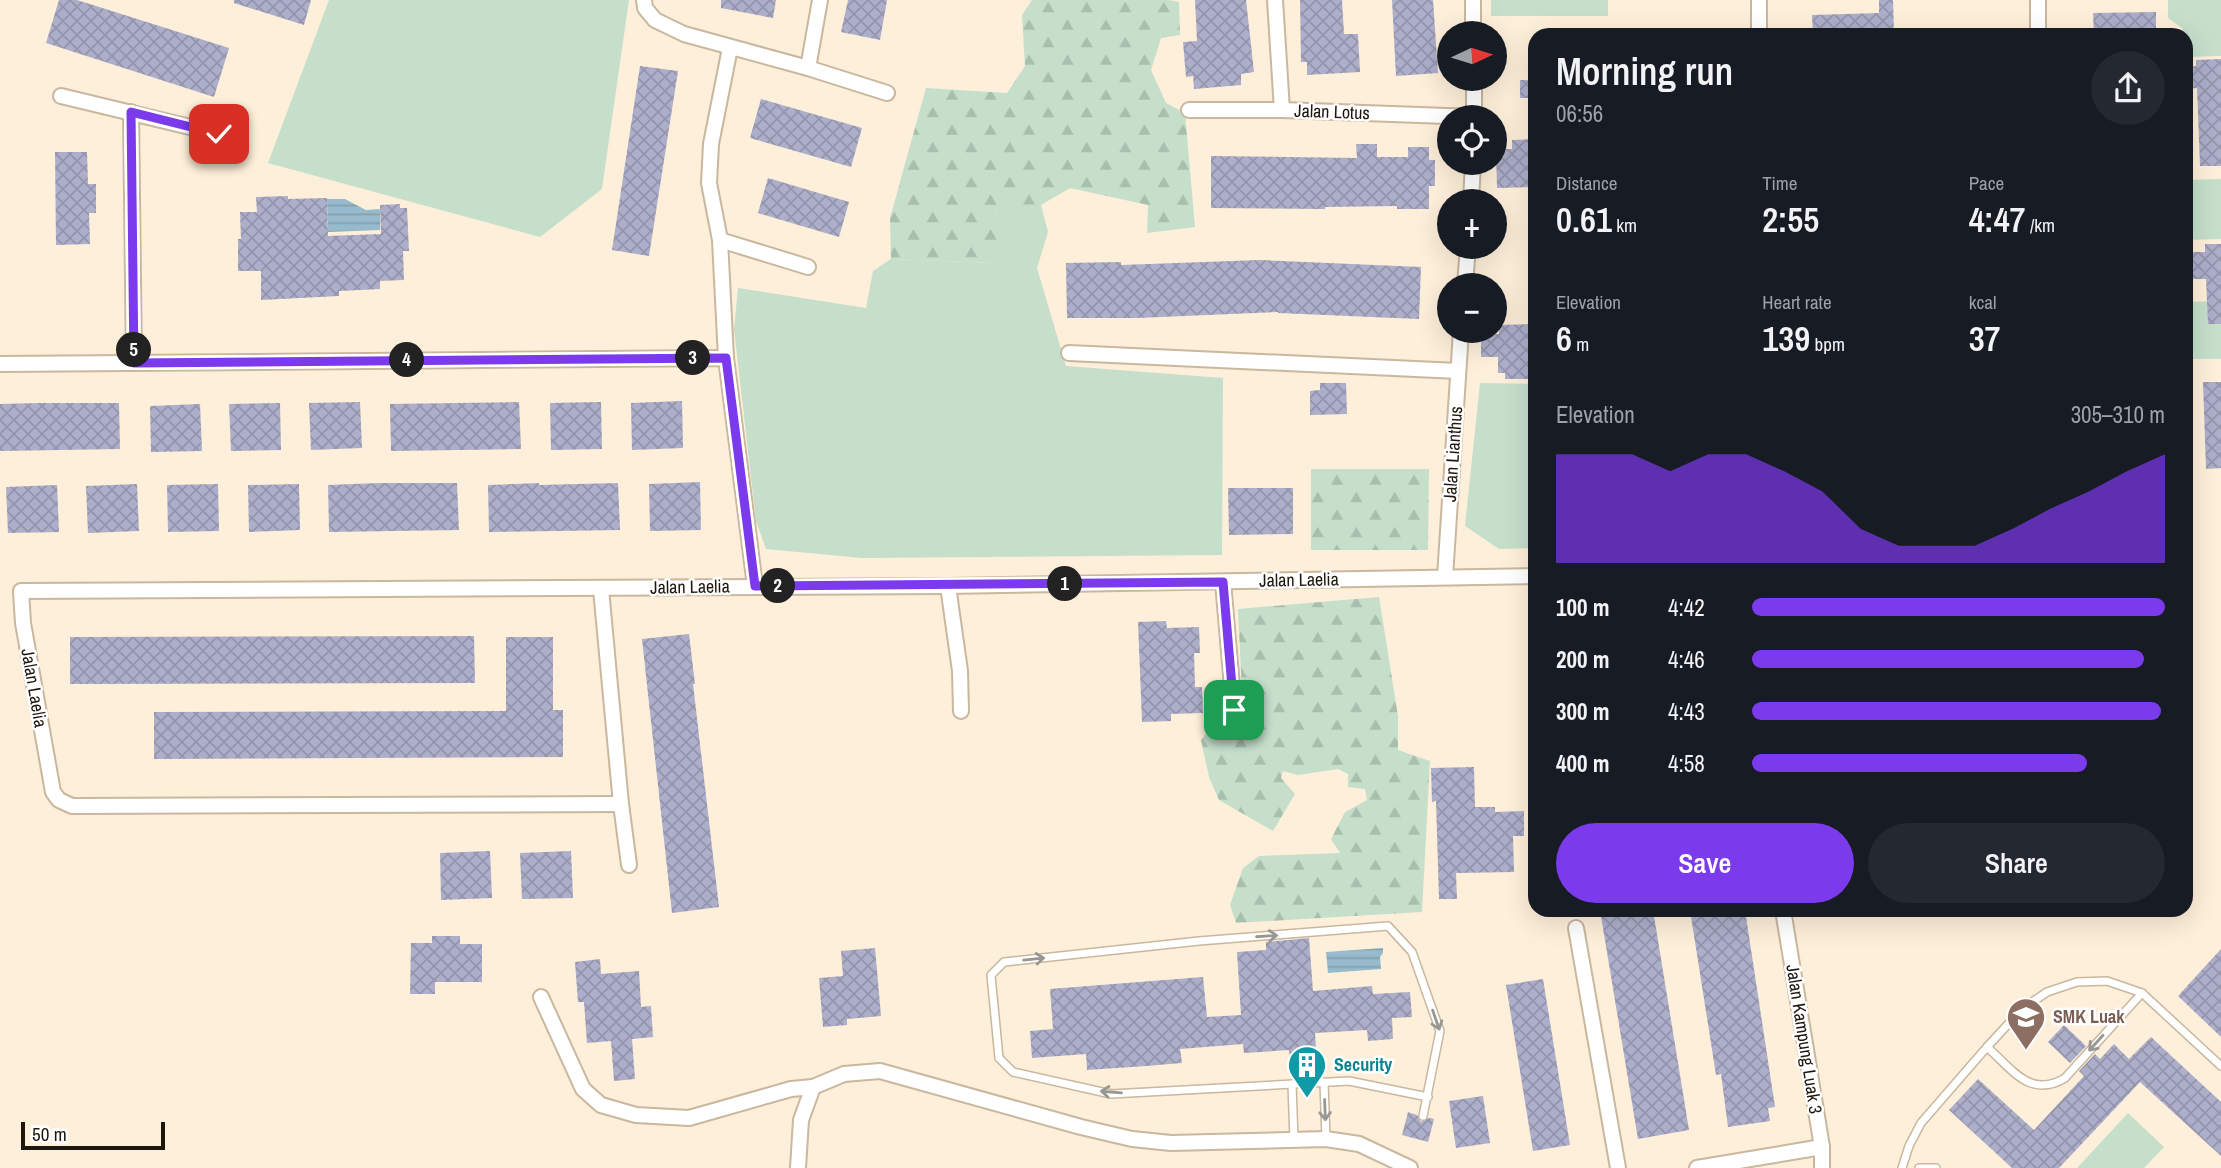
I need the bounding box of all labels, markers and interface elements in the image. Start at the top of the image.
north arrow [1437,21,1507,91]
map controls [1437,21,1507,343]
text: Morning run [1556,46,1733,97]
button: share [2091,51,2165,125]
street label: Jalan Lotus [1294,98,1370,125]
text: 06:56 [1556,98,1603,129]
pin [189,104,249,164]
button: locate [1437,105,1507,175]
icon: check [200,115,238,153]
text: Distance [1556,170,1617,196]
text: Time [1762,170,1797,196]
text: Pace [1969,170,2004,196]
button: + [1437,189,1507,259]
text: 0.61 [1556,196,1612,243]
text: 2:55 [1762,196,1819,243]
text: 4:47 [1969,196,2026,243]
text: km [1612,212,1637,238]
text: /km [2026,212,2055,238]
button: − [1437,273,1507,343]
text: Elevation [1556,289,1621,315]
text: Heart rate [1762,289,1832,315]
text: kcal [1969,289,1996,315]
text: 6 [1556,315,1572,362]
text: 139 [1762,315,1810,362]
text: 37 [1969,315,2001,362]
text: m [1572,331,1589,357]
text: bpm [1810,331,1845,357]
pin: 5 [116,332,152,368]
text: 5 [129,336,138,362]
pin: 3 [676,340,710,376]
pin: 4 [390,342,424,378]
text: 3 [688,344,697,370]
text: 4 [402,346,411,372]
text: Elevation [1556,399,1635,430]
text: 305–310 m [2071,399,2165,430]
street label: Jalan Lianthus [1437,405,1468,503]
pin: 1 [1048,566,1082,602]
street label: Jalan Laelia [1259,566,1339,593]
pin: 2 [760,568,796,604]
text: 1 [1060,570,1069,596]
text: 2 [773,572,782,598]
street label: Jalan Laelia [650,573,730,600]
text: 100 m [1556,592,1609,623]
text: 4:42 [1668,592,1705,623]
text: 200 m [1556,644,1609,675]
text: 4:46 [1668,644,1705,675]
street label: Jalan Laelia [15,647,54,729]
pin [1204,680,1264,740]
icon: arrive [1215,691,1253,729]
text: 300 m [1556,696,1609,727]
text: 4:43 [1668,696,1705,727]
text: 400 m [1556,748,1609,779]
text: 4:58 [1668,748,1705,779]
button: Save [1556,823,1854,903]
button: Share [1868,823,2165,903]
one-way arrow [1256,929,1278,942]
one-way arrow [1022,952,1045,965]
street label: Jalan Kampung Luak 3 [1780,962,1829,1115]
school or university icon: SMK Luak [2005,996,2047,1051]
place label: SMK Luak [2053,1004,2125,1029]
one-way arrow [1430,1008,1443,1030]
one-way arrow [2088,1034,2104,1052]
building icon: Security [1286,1044,1328,1099]
place label: Security [1334,1052,1393,1077]
one-way arrow [1100,1085,1123,1098]
one-way arrow [1319,1099,1332,1122]
scale bar [21,1119,164,1151]
text: 50 m [32,1121,67,1147]

